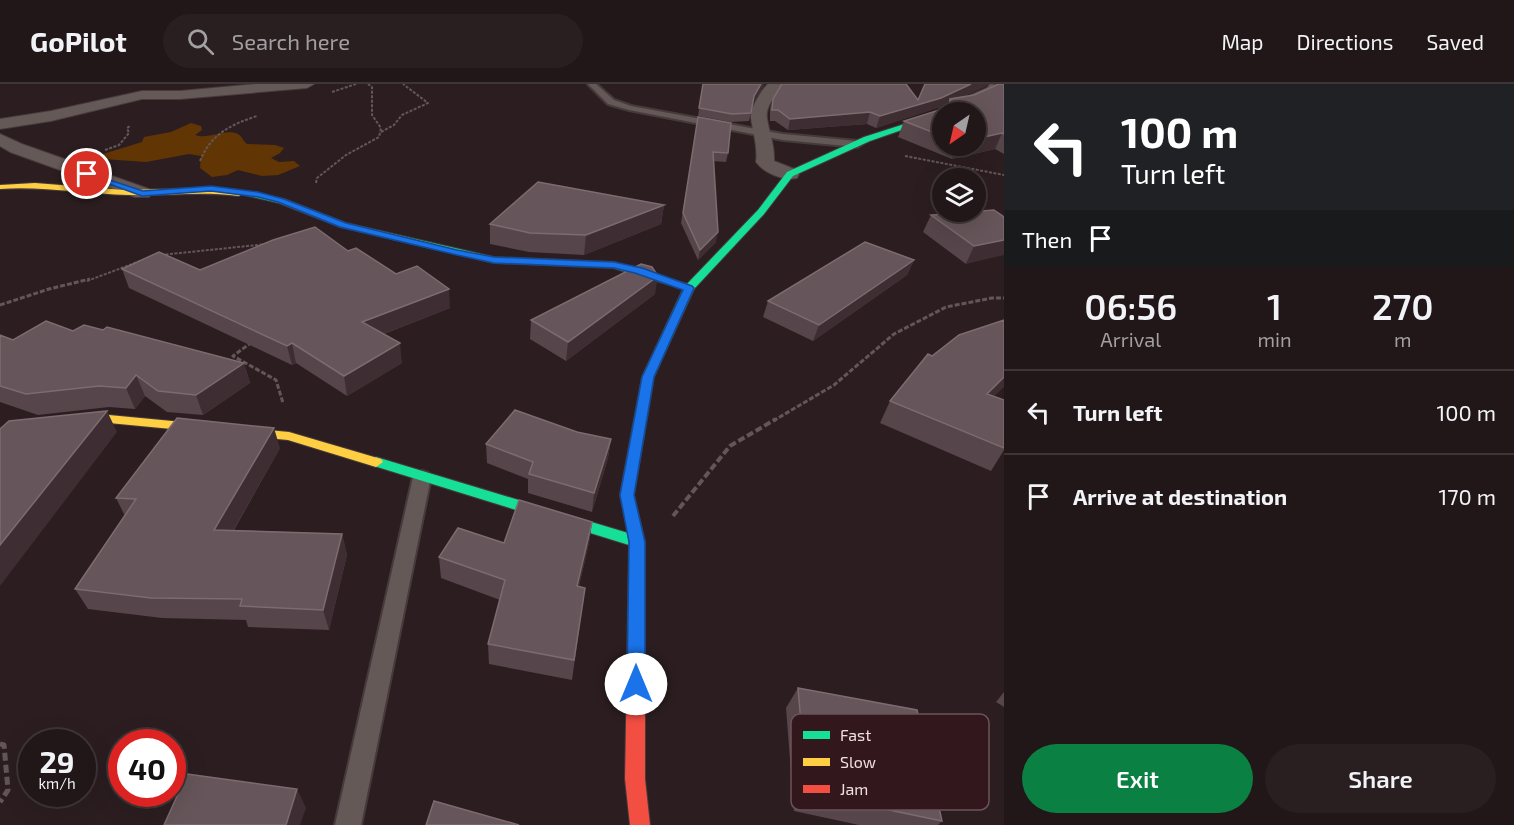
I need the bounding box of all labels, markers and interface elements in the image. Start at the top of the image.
search box [163,14,583,68]
text: GoPilot [30,24,127,58]
icon: search [184,25,217,58]
text: Search here [232,28,350,54]
text: Map [1221,29,1264,54]
text: Directions [1297,29,1393,54]
text: Saved [1426,29,1484,54]
north arrow [932,102,986,156]
map controls [932,102,986,222]
text: 100 m [1121,106,1238,156]
icon: left [1022,108,1100,186]
pin [61,148,112,199]
icon: arrive [70,157,103,190]
text: Turn left [1121,157,1225,189]
button: layers [932,168,986,222]
icon: arrive [1084,222,1117,255]
text: Then [1022,226,1072,252]
text: 06:56 [1084,284,1177,327]
text: 1 [1267,284,1282,327]
text: 270 [1372,284,1434,327]
text: Arrival [1100,327,1161,351]
text: min [1257,327,1292,351]
text: m [1394,327,1412,351]
icon: left [1022,396,1055,429]
text: Turn left [1073,399,1162,425]
text: 100 m [1437,399,1496,425]
icon: arrive [1022,480,1055,513]
text: Arrive at destination [1073,483,1287,509]
text: 170 m [1439,483,1496,509]
position arrow [604,652,668,716]
legend [791,714,989,810]
text: Fast [840,725,871,744]
speed limit sign: 40 [108,729,186,807]
text: 29 [39,743,75,779]
button: Exit [1022,744,1253,813]
button: Share [1265,744,1496,813]
text: Slow [840,752,876,771]
text: km/h [38,774,76,792]
text: Jam [840,779,868,798]

